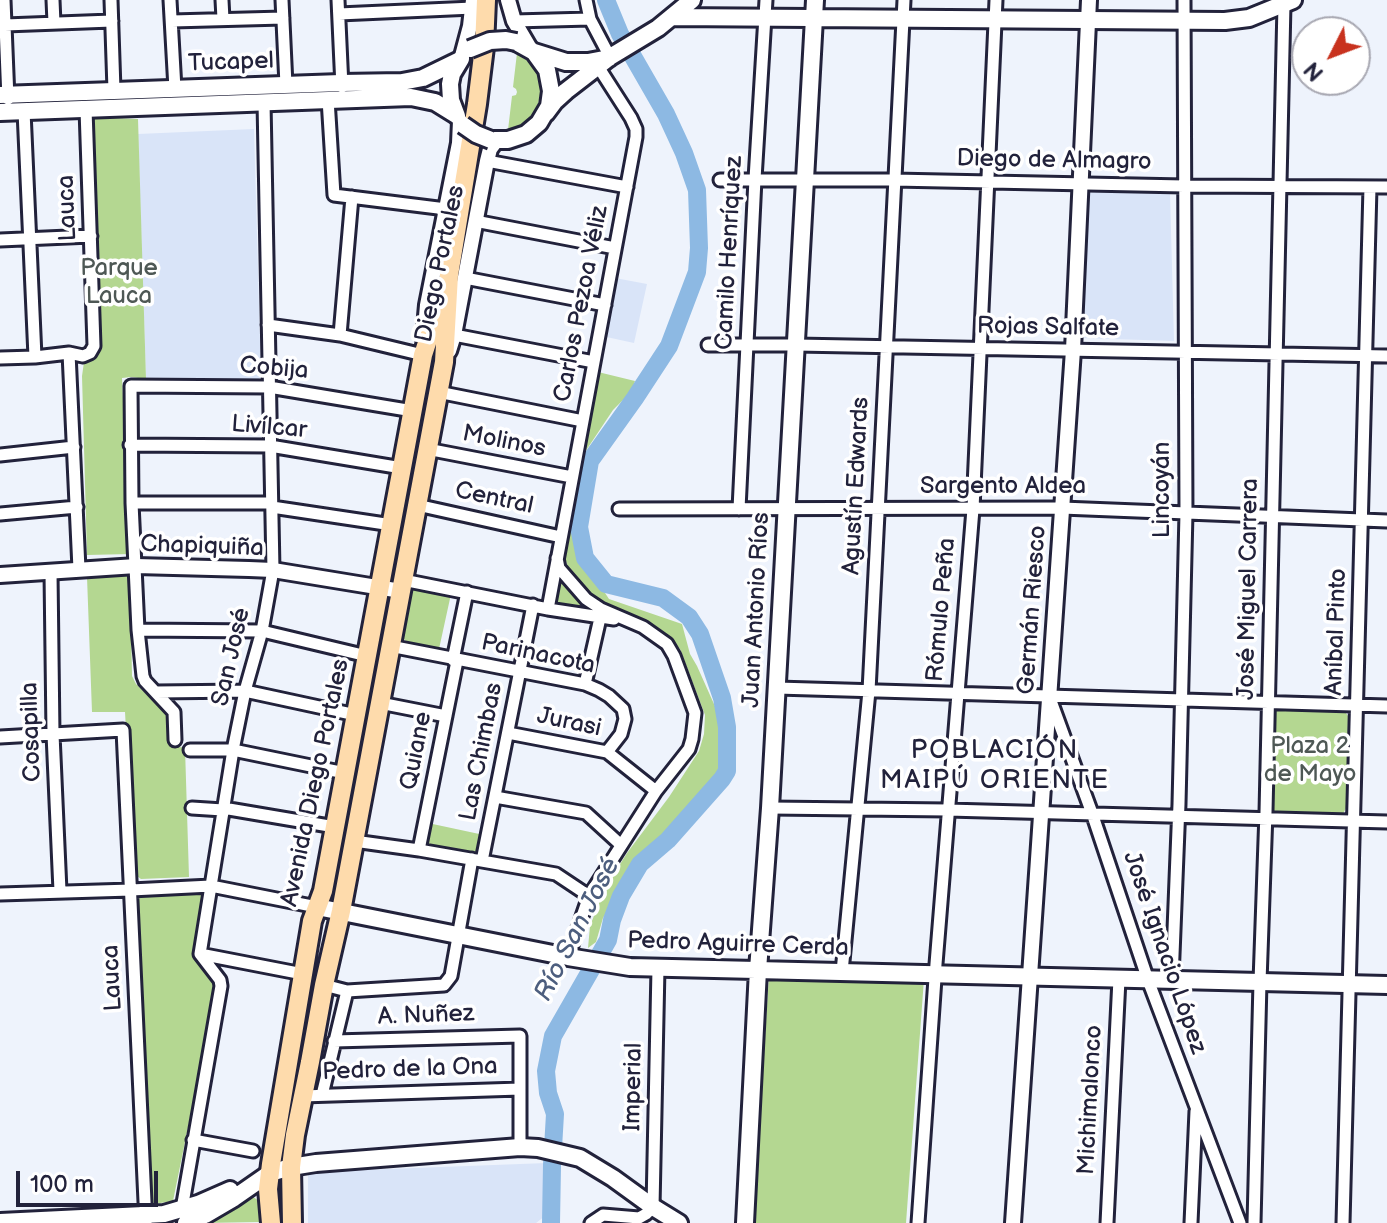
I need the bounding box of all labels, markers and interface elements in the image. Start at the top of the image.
north arrow [1291,16,1371,96]
street label: Tucapel [188,47,274,79]
text: N [1299,56,1330,86]
street label: Diego de Almagro [956,145,1152,177]
street label: Camilo Henríquez [711,155,749,351]
street label: Lauca [52,174,84,242]
street label: Diego Portales [410,183,472,345]
street label: Carlos Pezoa Véliz [549,203,615,405]
park label: Parque Lauca [80,255,158,311]
street label: Rojas Salfate [977,312,1119,344]
street label: Cobija [238,352,310,386]
street label: Agustín Edwards [838,396,876,576]
street label: Livílcar [230,410,308,446]
street label: Molinos [460,420,548,464]
street label: Lincoyán [1149,442,1177,538]
street label: Sargento Aldea [920,473,1086,501]
street label: Central [452,477,536,521]
street label: José Miguel Carrera [1233,478,1265,700]
street label: Juan Antonio Ríos [738,512,776,708]
street label: Germán Riesco [1013,524,1053,696]
street label: Chapiquiña [140,530,264,564]
street label: Rómulo Peña [921,537,963,683]
street label: Aníbal Pinto [1320,568,1354,696]
street label: San José [207,605,257,709]
street label: Parinacota [479,629,597,681]
street label: Avenida Diego Portales [276,657,356,909]
street label: Las Chimbas [455,681,509,823]
street label: Cosapilla [16,682,48,782]
street label: Jurasi [534,702,604,744]
street label: Quiane [395,709,439,793]
park label: Plaza 2 de Mayo [1264,733,1356,789]
district label: POBLACIÓN MAIPÚ ORIENTE [880,735,1110,796]
street label: José Ignacio López [1116,848,1212,1058]
water label: Río San José [529,853,627,1007]
street label: Pedro Aguirre Cerda [627,927,849,963]
street label: Lauca [97,944,129,1012]
street label: A. Nuñez [377,1000,475,1032]
street label: Michimalonco [1073,1024,1109,1176]
street label: Imperial [619,1042,649,1132]
street label: Pedro de la Ona [322,1053,498,1087]
scale bar [20,1155,162,1205]
text: 100 m [30,1170,94,1199]

